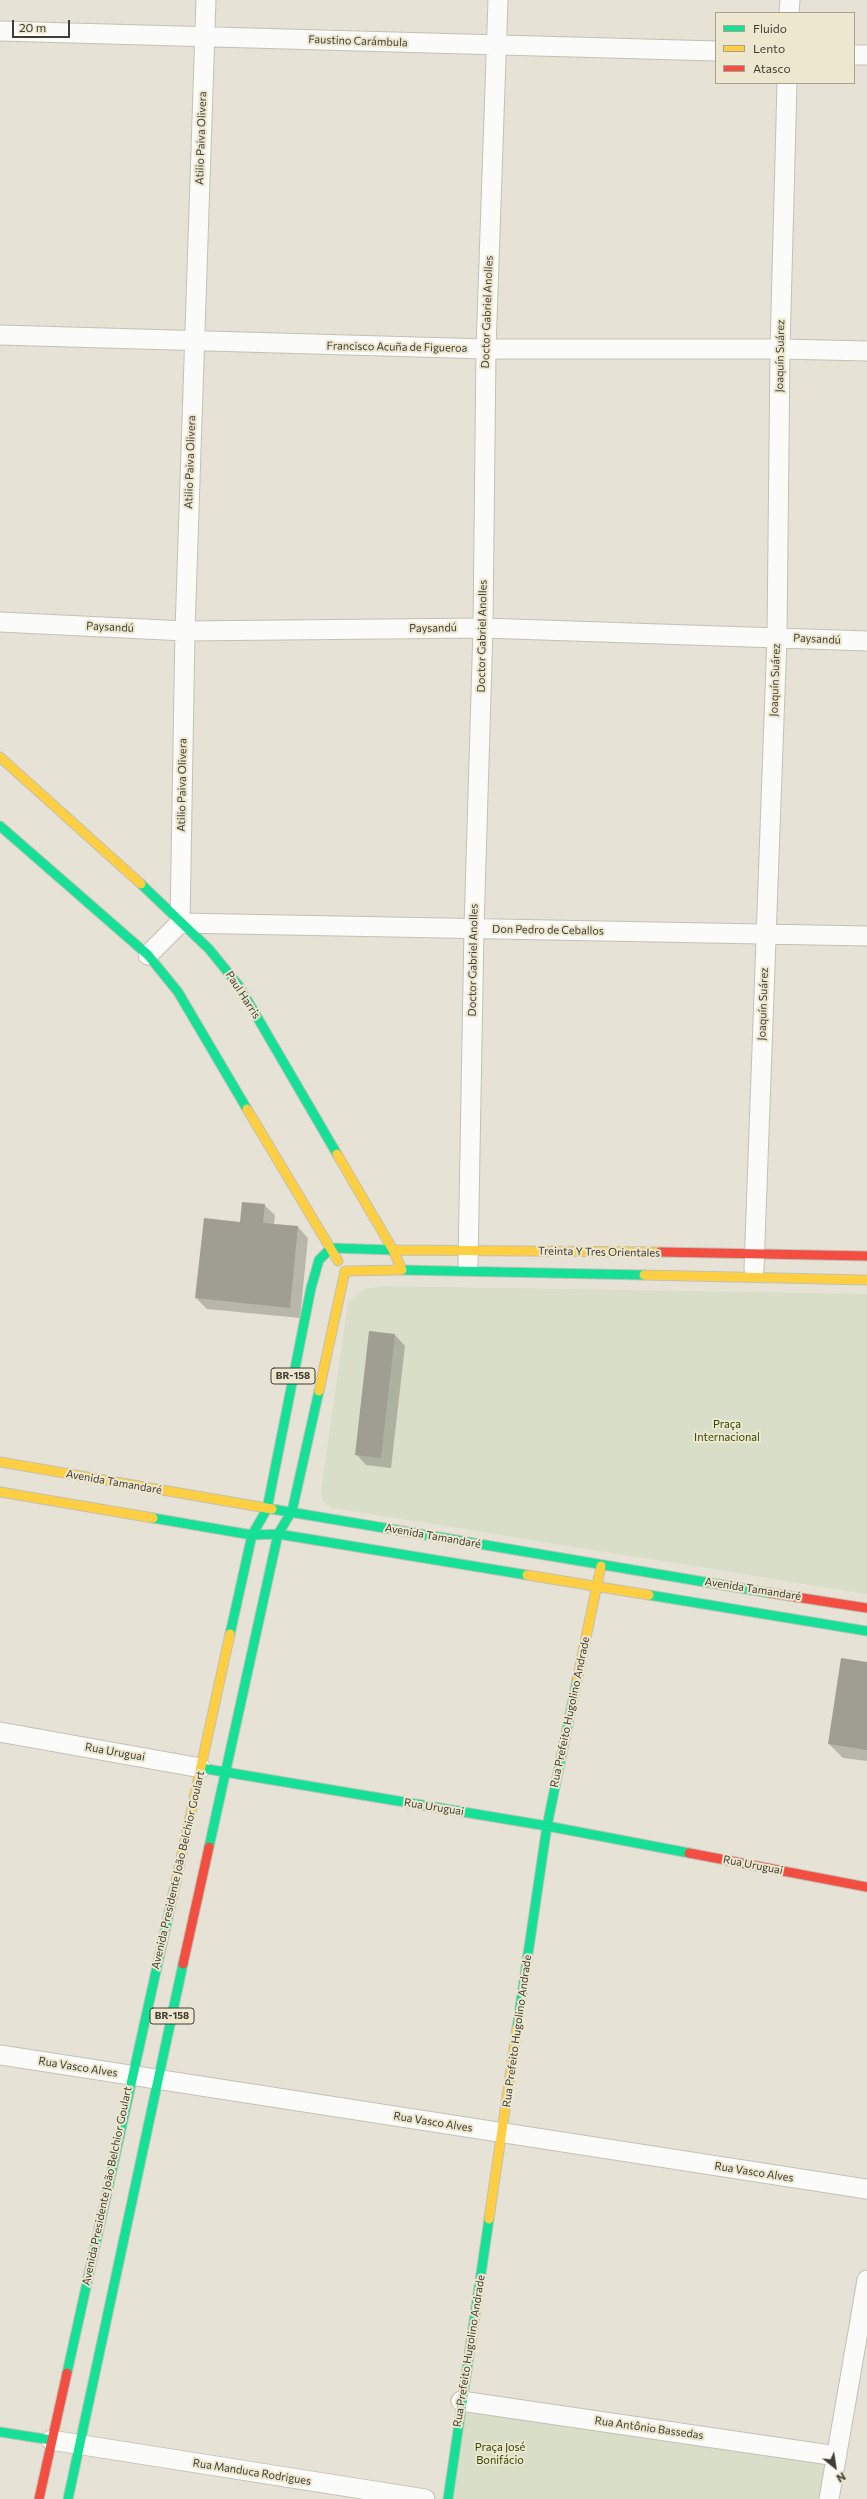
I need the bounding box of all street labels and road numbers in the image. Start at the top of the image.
street label: Faustino Carámbula [308,33,408,49]
street label: Atilio Paiva Olivera [193,91,209,185]
street label: Doctor Gabriel Anolles [478,255,496,369]
street label: Joaquín Suárez [773,319,787,393]
street label: Francisco Acuña de Figueroa [326,339,468,355]
street label: Atilio Paiva Olivera [182,415,198,509]
street label: Doctor Gabriel Anolles [474,580,490,692]
street label: Paysandú [86,619,134,635]
street label: Paysandú [409,621,457,635]
street label: Paysandú [793,631,841,647]
street label: Joaquín Suárez [767,643,783,717]
street label: Atilio Paiva Olivera [175,738,189,832]
street label: Doctor Gabriel Anolles [465,904,481,1016]
street label: Don Pedro de Ceballos [492,922,604,938]
street label: Joaquín Suárez [755,967,771,1041]
street label: Paul Harris [223,969,263,1021]
street label: Treinta Y Tres Orientales [538,1244,660,1260]
road number: BR-158 [271,1368,315,1384]
street label: Avenida Tamandaré [65,1467,163,1497]
street label: Avenida Tamandaré [384,1521,482,1551]
street label: Avenida Tamandaré [704,1575,802,1603]
street label: Rua Prefeito Hugolino Andrade [548,1635,592,1789]
street label: Rua Uruguai [84,1740,146,1764]
street label: Avenida Presidente João Belchior Goulart [149,1770,207,1970]
street label: Rua Uruguai [403,1796,465,1818]
street label: Rua Uruguai [722,1853,784,1877]
street label: Rua Prefeito Hugolino Andrade [500,1954,534,2108]
road number: BR-158 [150,2008,194,2024]
street label: Rua Vasco Alves [38,2054,118,2080]
street label: Avenida Presidente João Belchior Goulart [79,2085,135,2287]
street label: Rua Vasco Alves [393,2109,473,2135]
street label: Rua Vasco Alves [714,2159,794,2185]
street label: Rua Prefeito Hugolino Andrade [450,2274,488,2428]
street label: Rua Antônio Bassedas [594,2414,704,2442]
street label: Rua Manduca Rodrigues [192,2456,312,2488]

